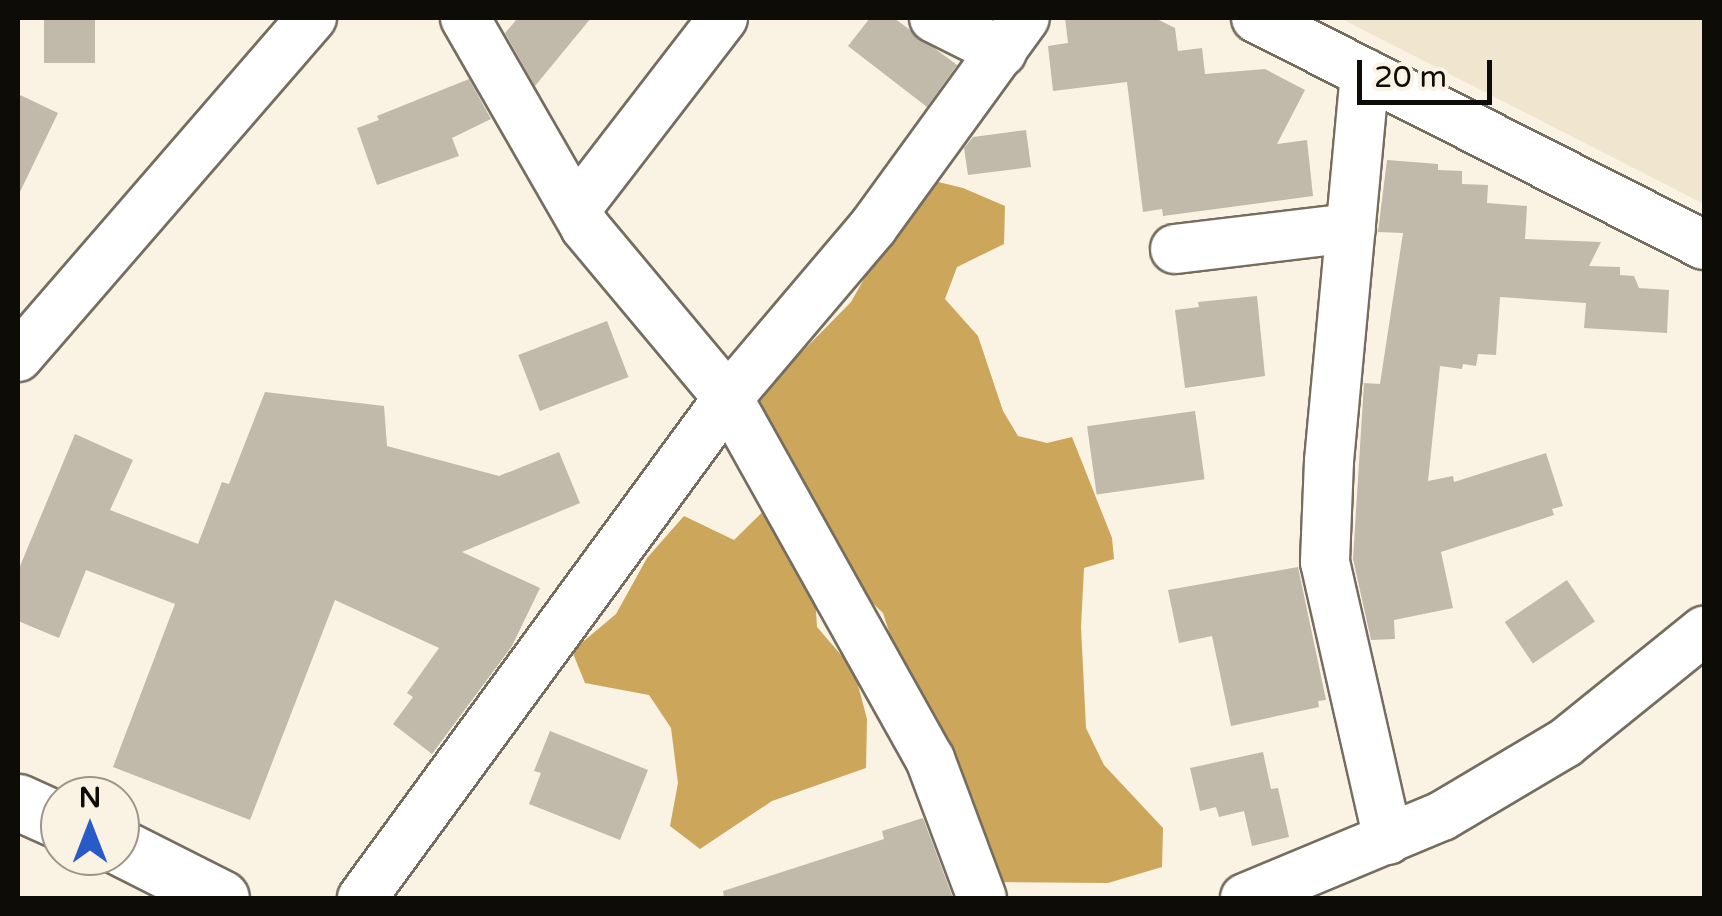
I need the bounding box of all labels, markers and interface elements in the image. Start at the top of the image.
scale bar [1362,40,1497,102]
text: 20 m [1374,59,1447,96]
north arrow [40,776,140,876]
text: N [79,781,101,815]

